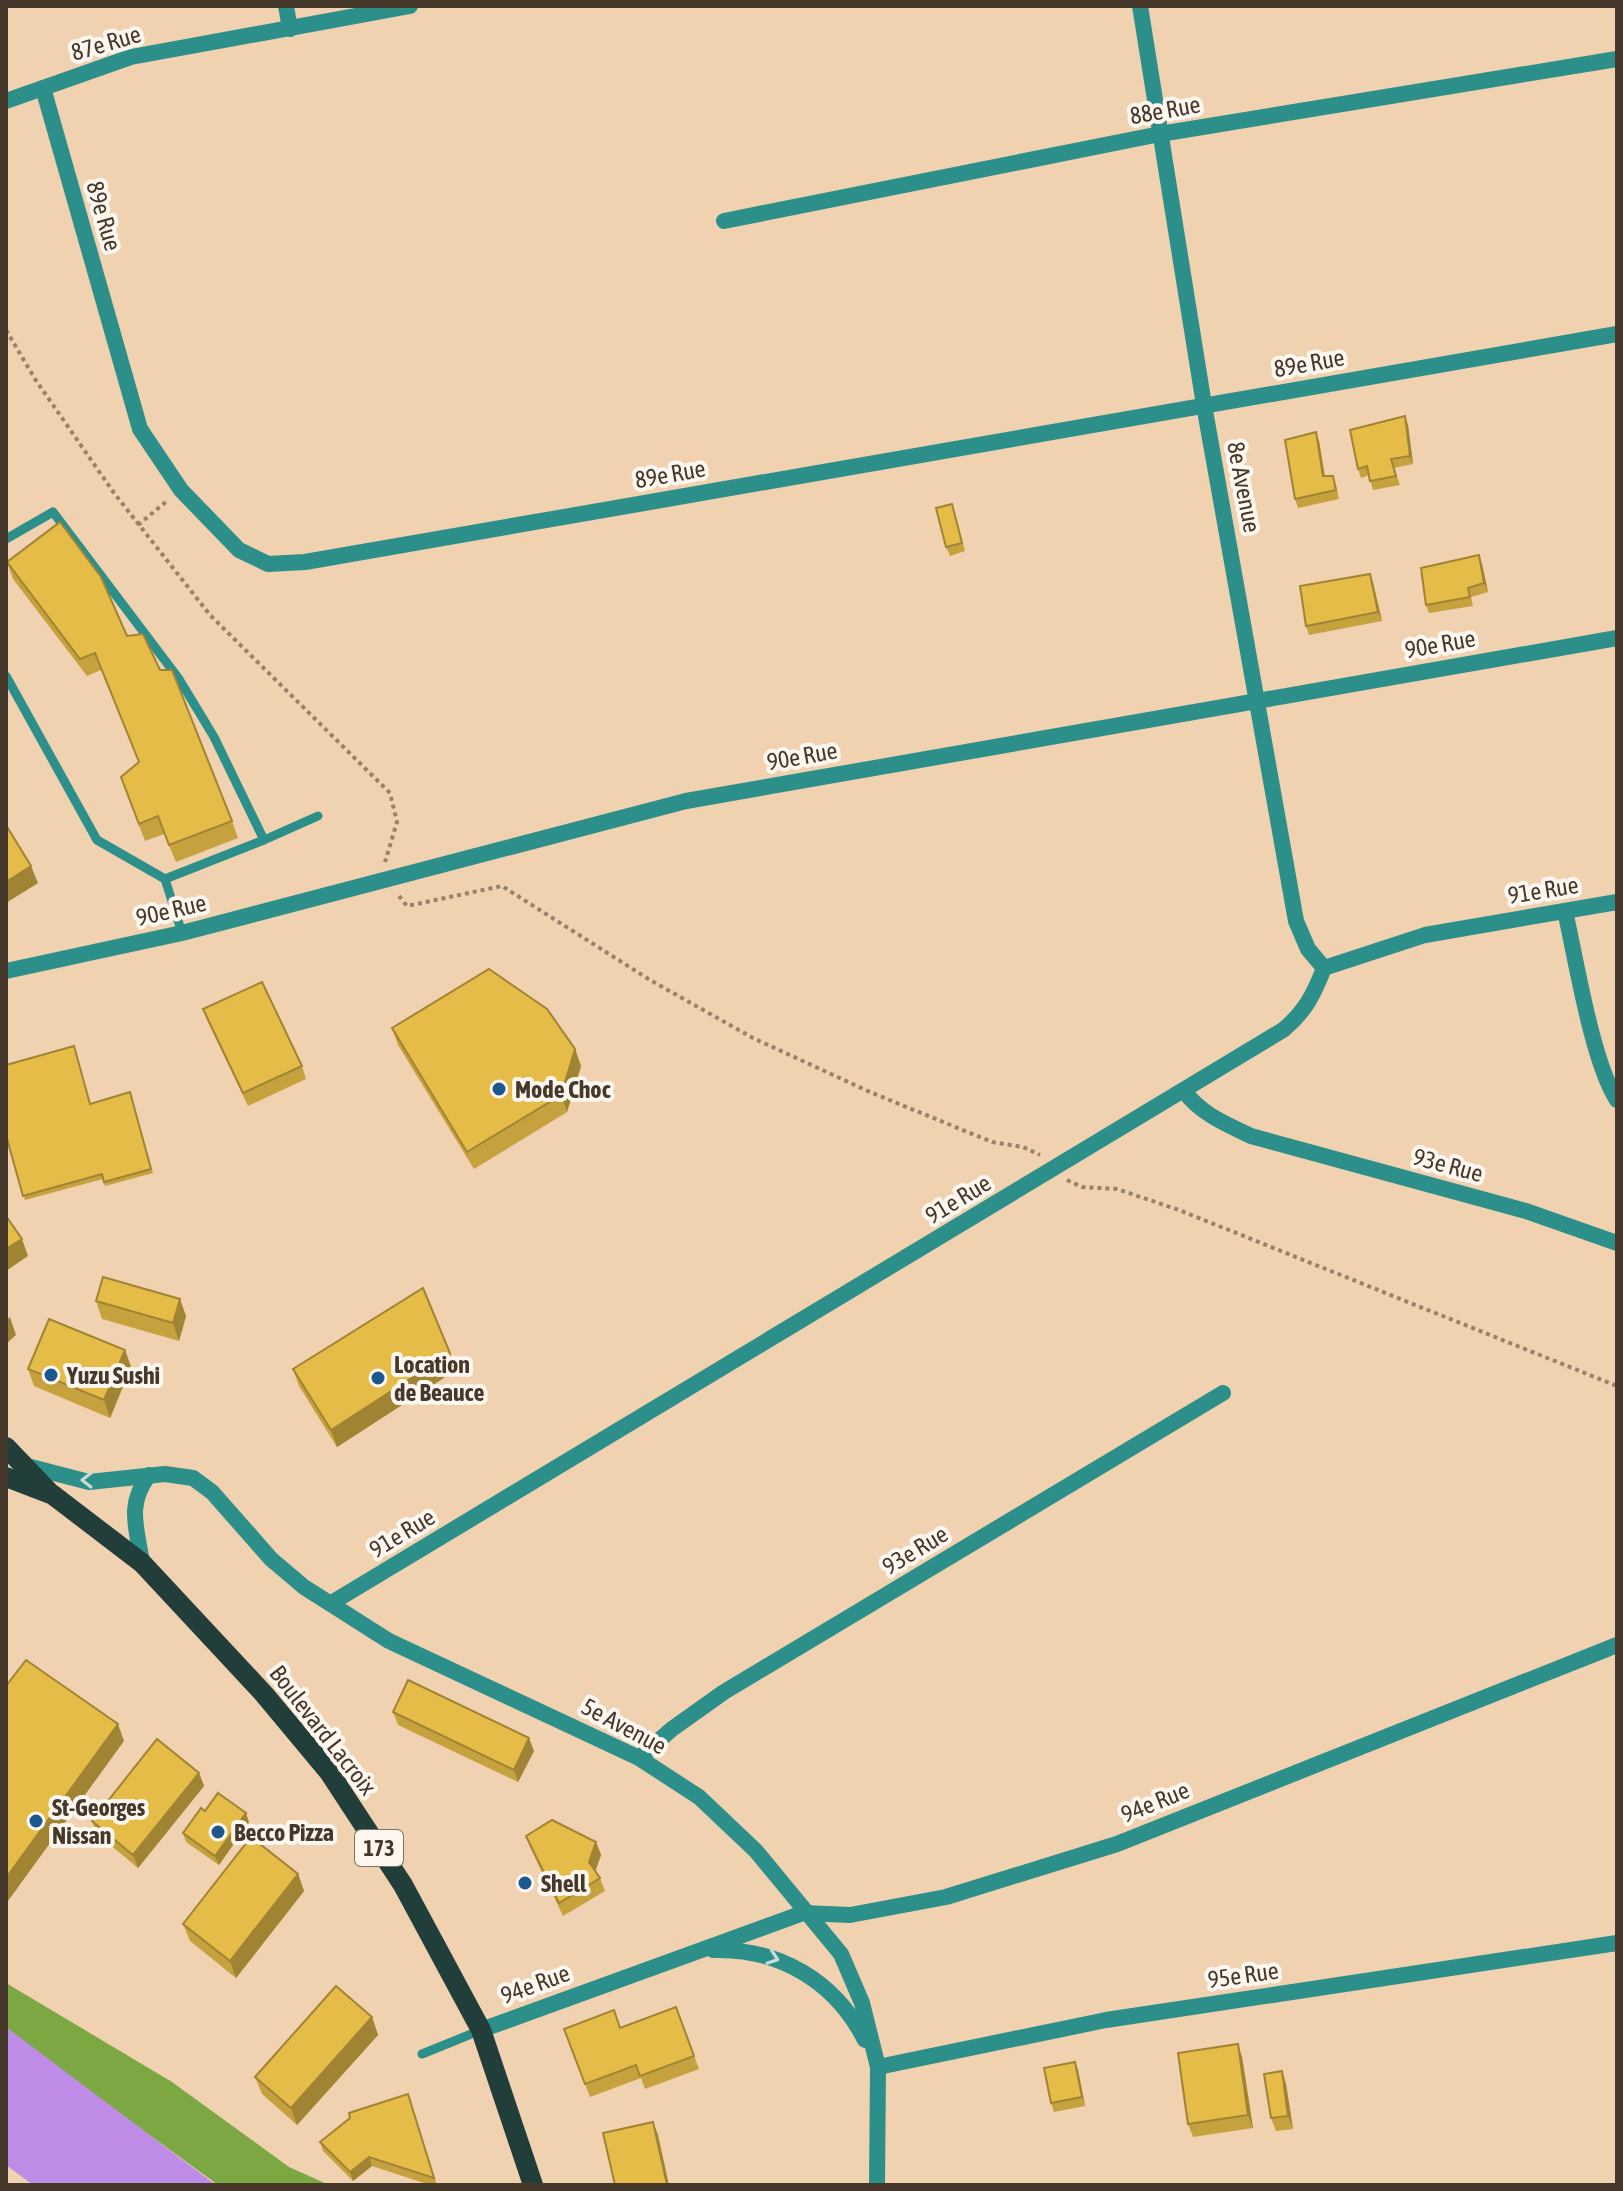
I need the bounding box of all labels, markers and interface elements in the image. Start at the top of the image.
street label: 87e Rue [68,20,144,66]
street label: 88e Rue [1128,91,1202,129]
street label: 89e Rue [81,178,127,254]
street label: 89e Rue [1272,344,1346,382]
street label: 8e Avenue [1222,439,1266,535]
street label: 89e Rue [633,455,707,493]
street label: 90e Rue [1403,625,1477,663]
street label: 90e Rue [765,737,839,775]
street label: 91e Rue [1506,871,1580,909]
street label: 90e Rue [133,889,209,931]
place label: Mode Choc [515,1076,611,1103]
marker: Mode Choc [490,1080,508,1098]
street label: 93e Rue [1410,1143,1486,1187]
street label: 91e Rue [921,1169,995,1229]
place label: Location de Beauce [394,1351,484,1406]
place label: Yuzu Sushi [66,1362,160,1389]
marker: Yuzu Sushi [42,1366,60,1384]
marker: Location de Beauce [369,1369,387,1387]
one-way arrow [80,1471,93,1489]
street label: 91e Rue [365,1503,439,1563]
street label: 93e Rue [878,1520,952,1580]
street label: Boulevard Lacroix [264,1660,382,1800]
street label: 5e Avenue [577,1693,671,1759]
street label: 94e Rue [1117,1776,1193,1828]
place label: St-Georges Nissan [52,1794,146,1849]
marker: St-Georges Nissan [27,1812,45,1830]
place label: Becco Pizza [234,1819,334,1846]
marker: Becco Pizza [209,1823,227,1841]
road number: 173 [355,1830,403,1866]
place label: Shell [541,1870,587,1897]
marker: Shell [516,1874,534,1892]
one-way arrow [765,1949,779,1965]
street label: 95e Rue [1206,1957,1280,1993]
street label: 94e Rue [497,1959,573,2009]

